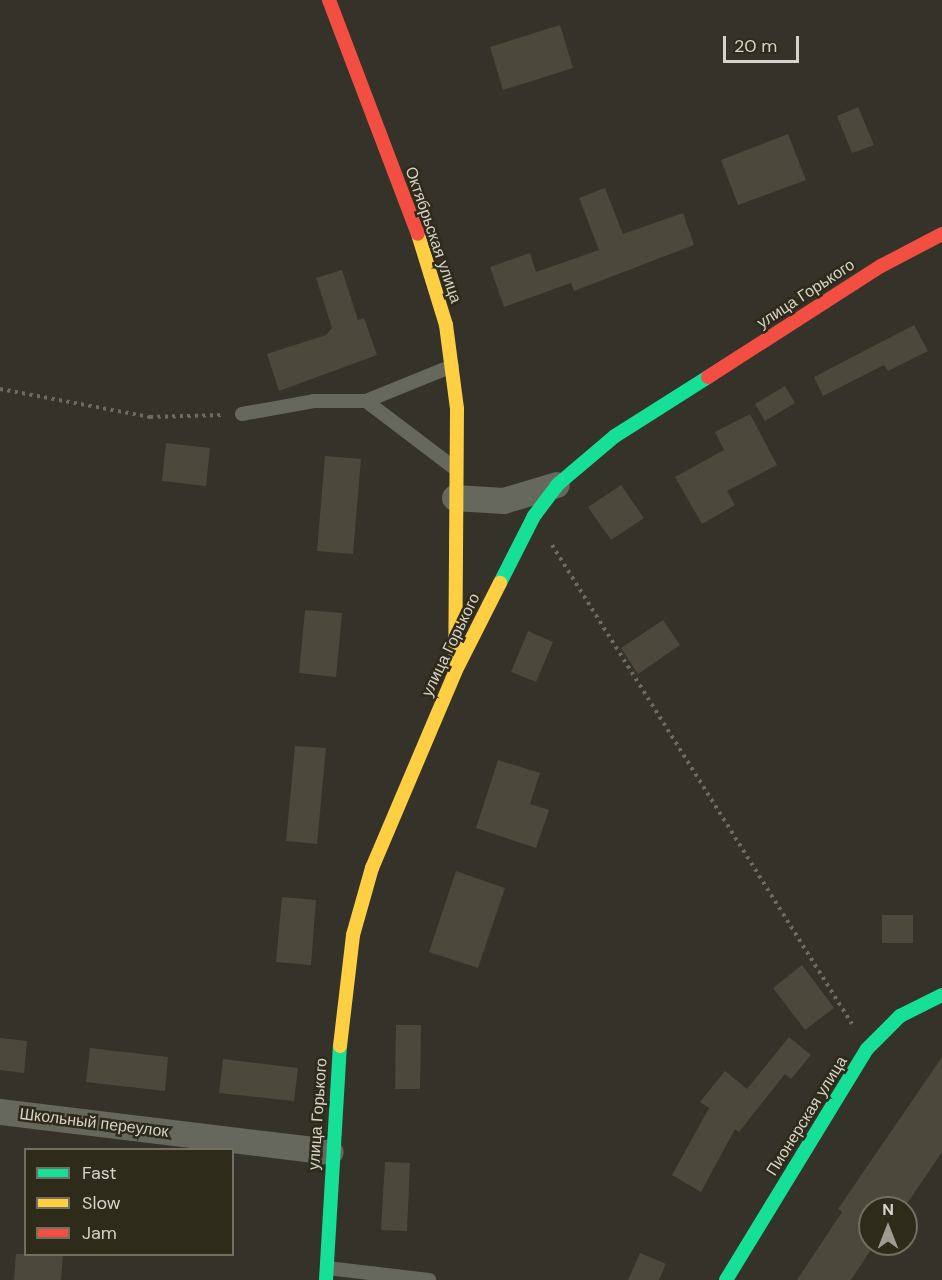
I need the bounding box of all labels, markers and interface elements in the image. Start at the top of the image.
scale bar [726,24,802,62]
text: 20 m [734,34,777,58]
street label: Октябрьская улица [401,164,465,306]
street label: улица Горького [754,255,858,333]
street label: улица Горького [418,590,484,700]
street label: Пионерская улица [763,1053,851,1179]
street label: улица Горького [305,1057,331,1171]
street label: Школьный переулок [18,1104,170,1142]
legend [24,1148,234,1256]
text: Fast [82,1161,117,1185]
text: Slow [82,1191,121,1215]
north arrow [858,1196,918,1256]
text: N [882,1199,894,1220]
text: Jam [82,1221,117,1245]

